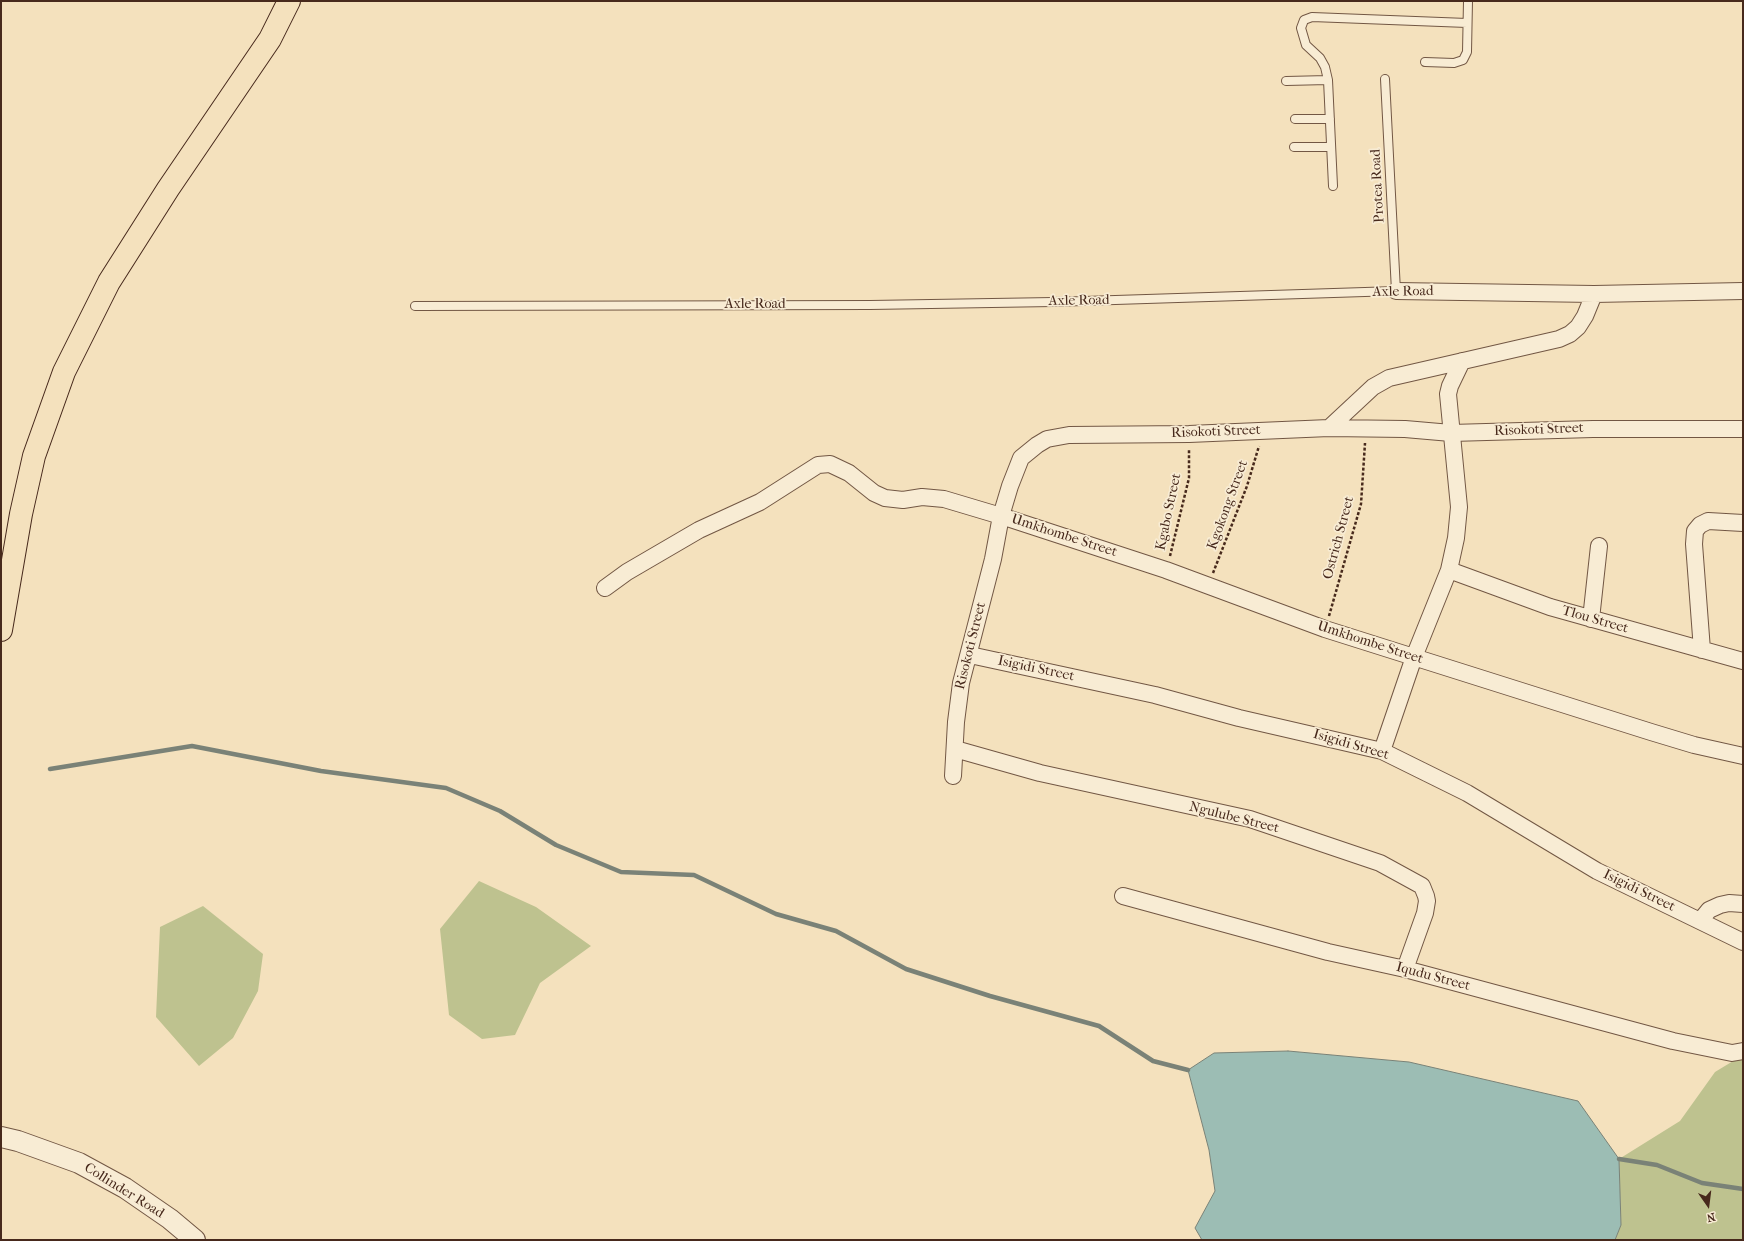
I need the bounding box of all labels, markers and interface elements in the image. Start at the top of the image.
street label: Protea Road [1368,149,1388,223]
street label: Axle Road [1372,283,1434,301]
street label: Axle Road [1048,292,1110,310]
street label: Axle Road [724,297,786,313]
street label: Risokoti Street [1494,420,1584,440]
street label: Risokoti Street [1171,422,1261,442]
street label: Kgokong Street [1204,458,1252,552]
street label: Kgabo Street [1153,472,1185,552]
street label: Ostrich Street [1320,495,1358,581]
street label: Umkhombe Street [1009,511,1119,561]
street label: Risokoti Street [952,601,990,691]
street label: Tlou Street [1560,603,1630,637]
street label: Umkhombe Street [1315,618,1425,668]
street label: Isigidi Street [996,653,1076,685]
street label: Isigidi Street [1311,726,1391,764]
street label: Ngulube Street [1187,799,1281,837]
street label: Isigidi Street [1600,866,1678,916]
street label: Iqudu Street [1394,959,1472,995]
street label: Collinder Road [81,1160,167,1222]
north arrow [1688,1185,1728,1225]
text: N [1705,1210,1717,1224]

